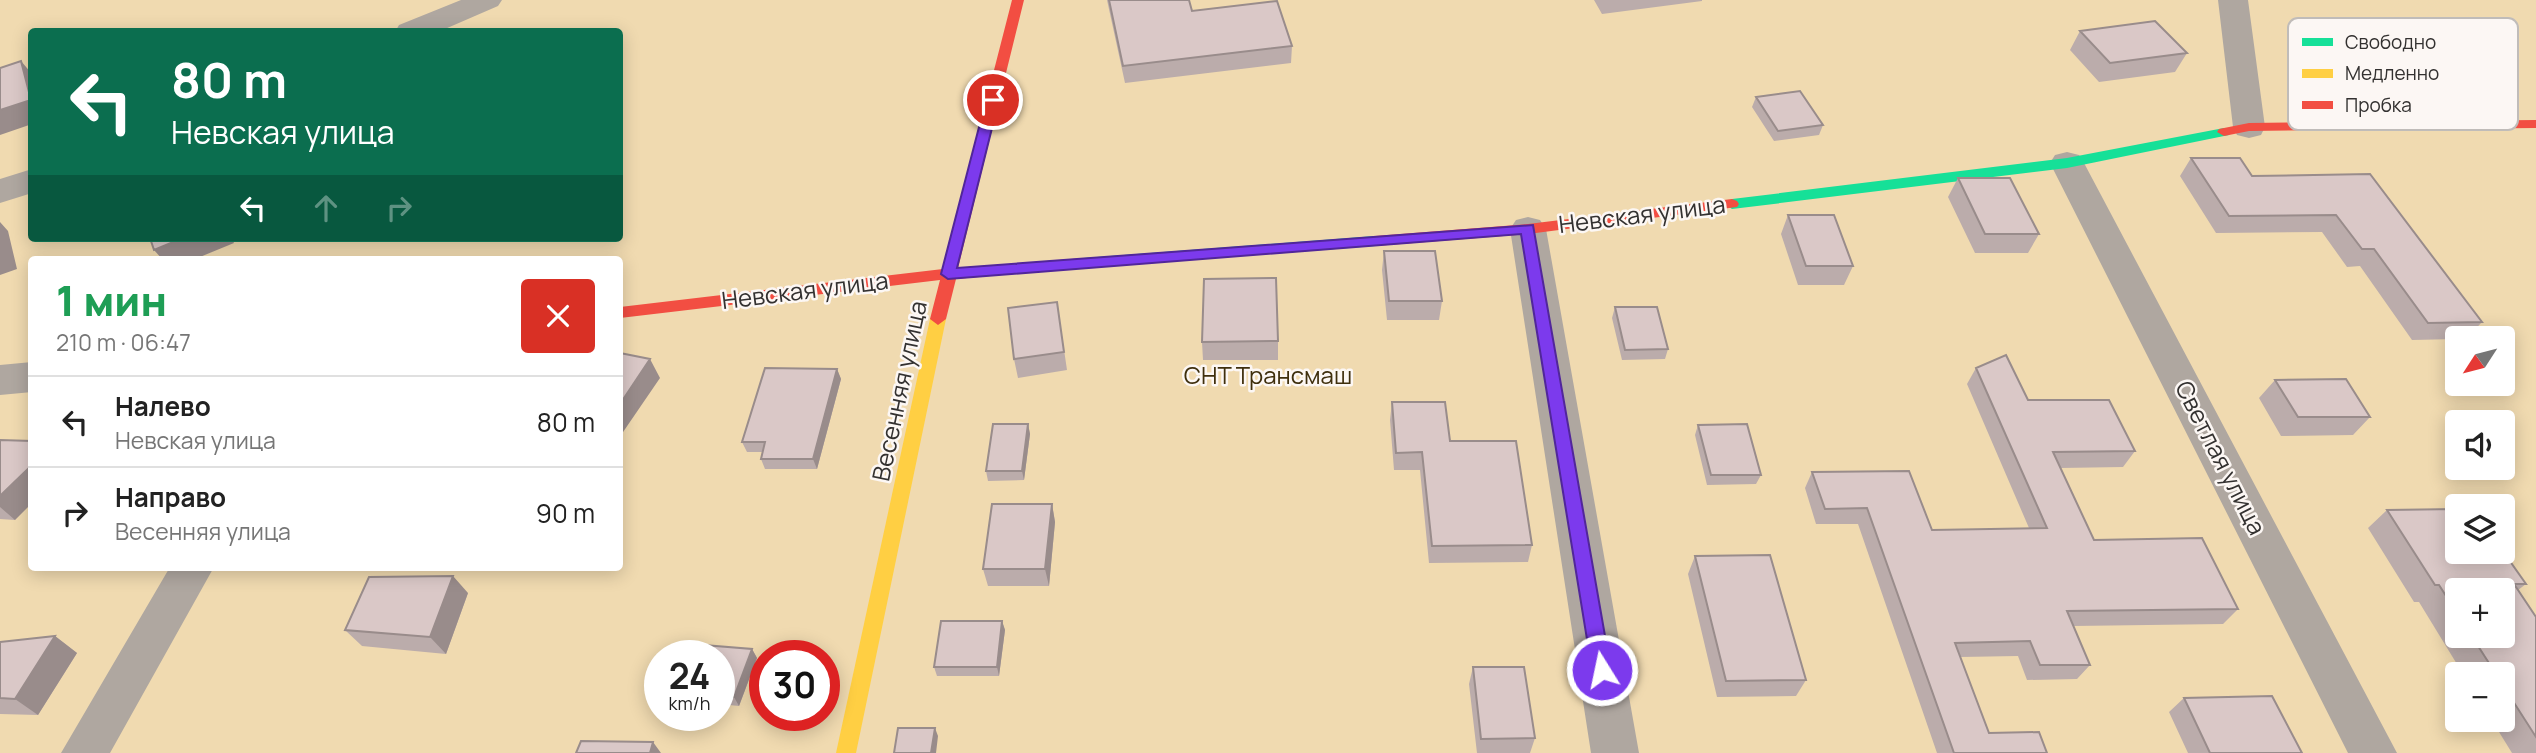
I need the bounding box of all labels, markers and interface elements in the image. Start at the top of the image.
legend [2288,18,2518,130]
text: Свободно [2345,29,2436,55]
text: 80 m [171,46,287,113]
icon: left [56,56,147,147]
text: Медленно [2345,60,2439,86]
pin [963,70,1023,130]
icon: arrive [974,81,1012,119]
text: Пробка [2345,92,2412,118]
text: Невская улица [171,110,395,154]
street label: Невская улица [1557,187,1727,240]
icon: left [234,189,272,227]
icon: ahead [307,189,345,227]
icon: right [380,189,418,227]
street label: Невская улица [720,263,890,316]
text: 1 мин [56,271,167,329]
button: close [521,279,595,353]
street label: Весенняя улица [863,297,934,484]
text: 210 m · 06:47 [56,326,191,358]
north arrow [2445,326,2515,396]
map controls [2445,326,2515,732]
park label: СНТ Трансмаш [1184,358,1352,391]
street label: Светлая улица [2168,375,2274,540]
text: Налево [115,388,211,424]
icon: left [56,403,94,441]
text: 80 m [537,404,595,440]
button: sound [2445,410,2515,480]
text: Невская улица [115,424,276,456]
text: Направо [115,479,226,515]
icon: right [56,494,94,532]
button: layers [2445,494,2515,564]
text: 90 m [536,495,595,531]
text: Весенняя улица [115,515,291,547]
button: + [2445,578,2515,648]
position arrow [1565,633,1639,707]
speed limit sign: 30 [749,640,840,731]
text: 24 [669,652,710,700]
button: − [2445,662,2515,732]
text: km/h [669,691,710,715]

